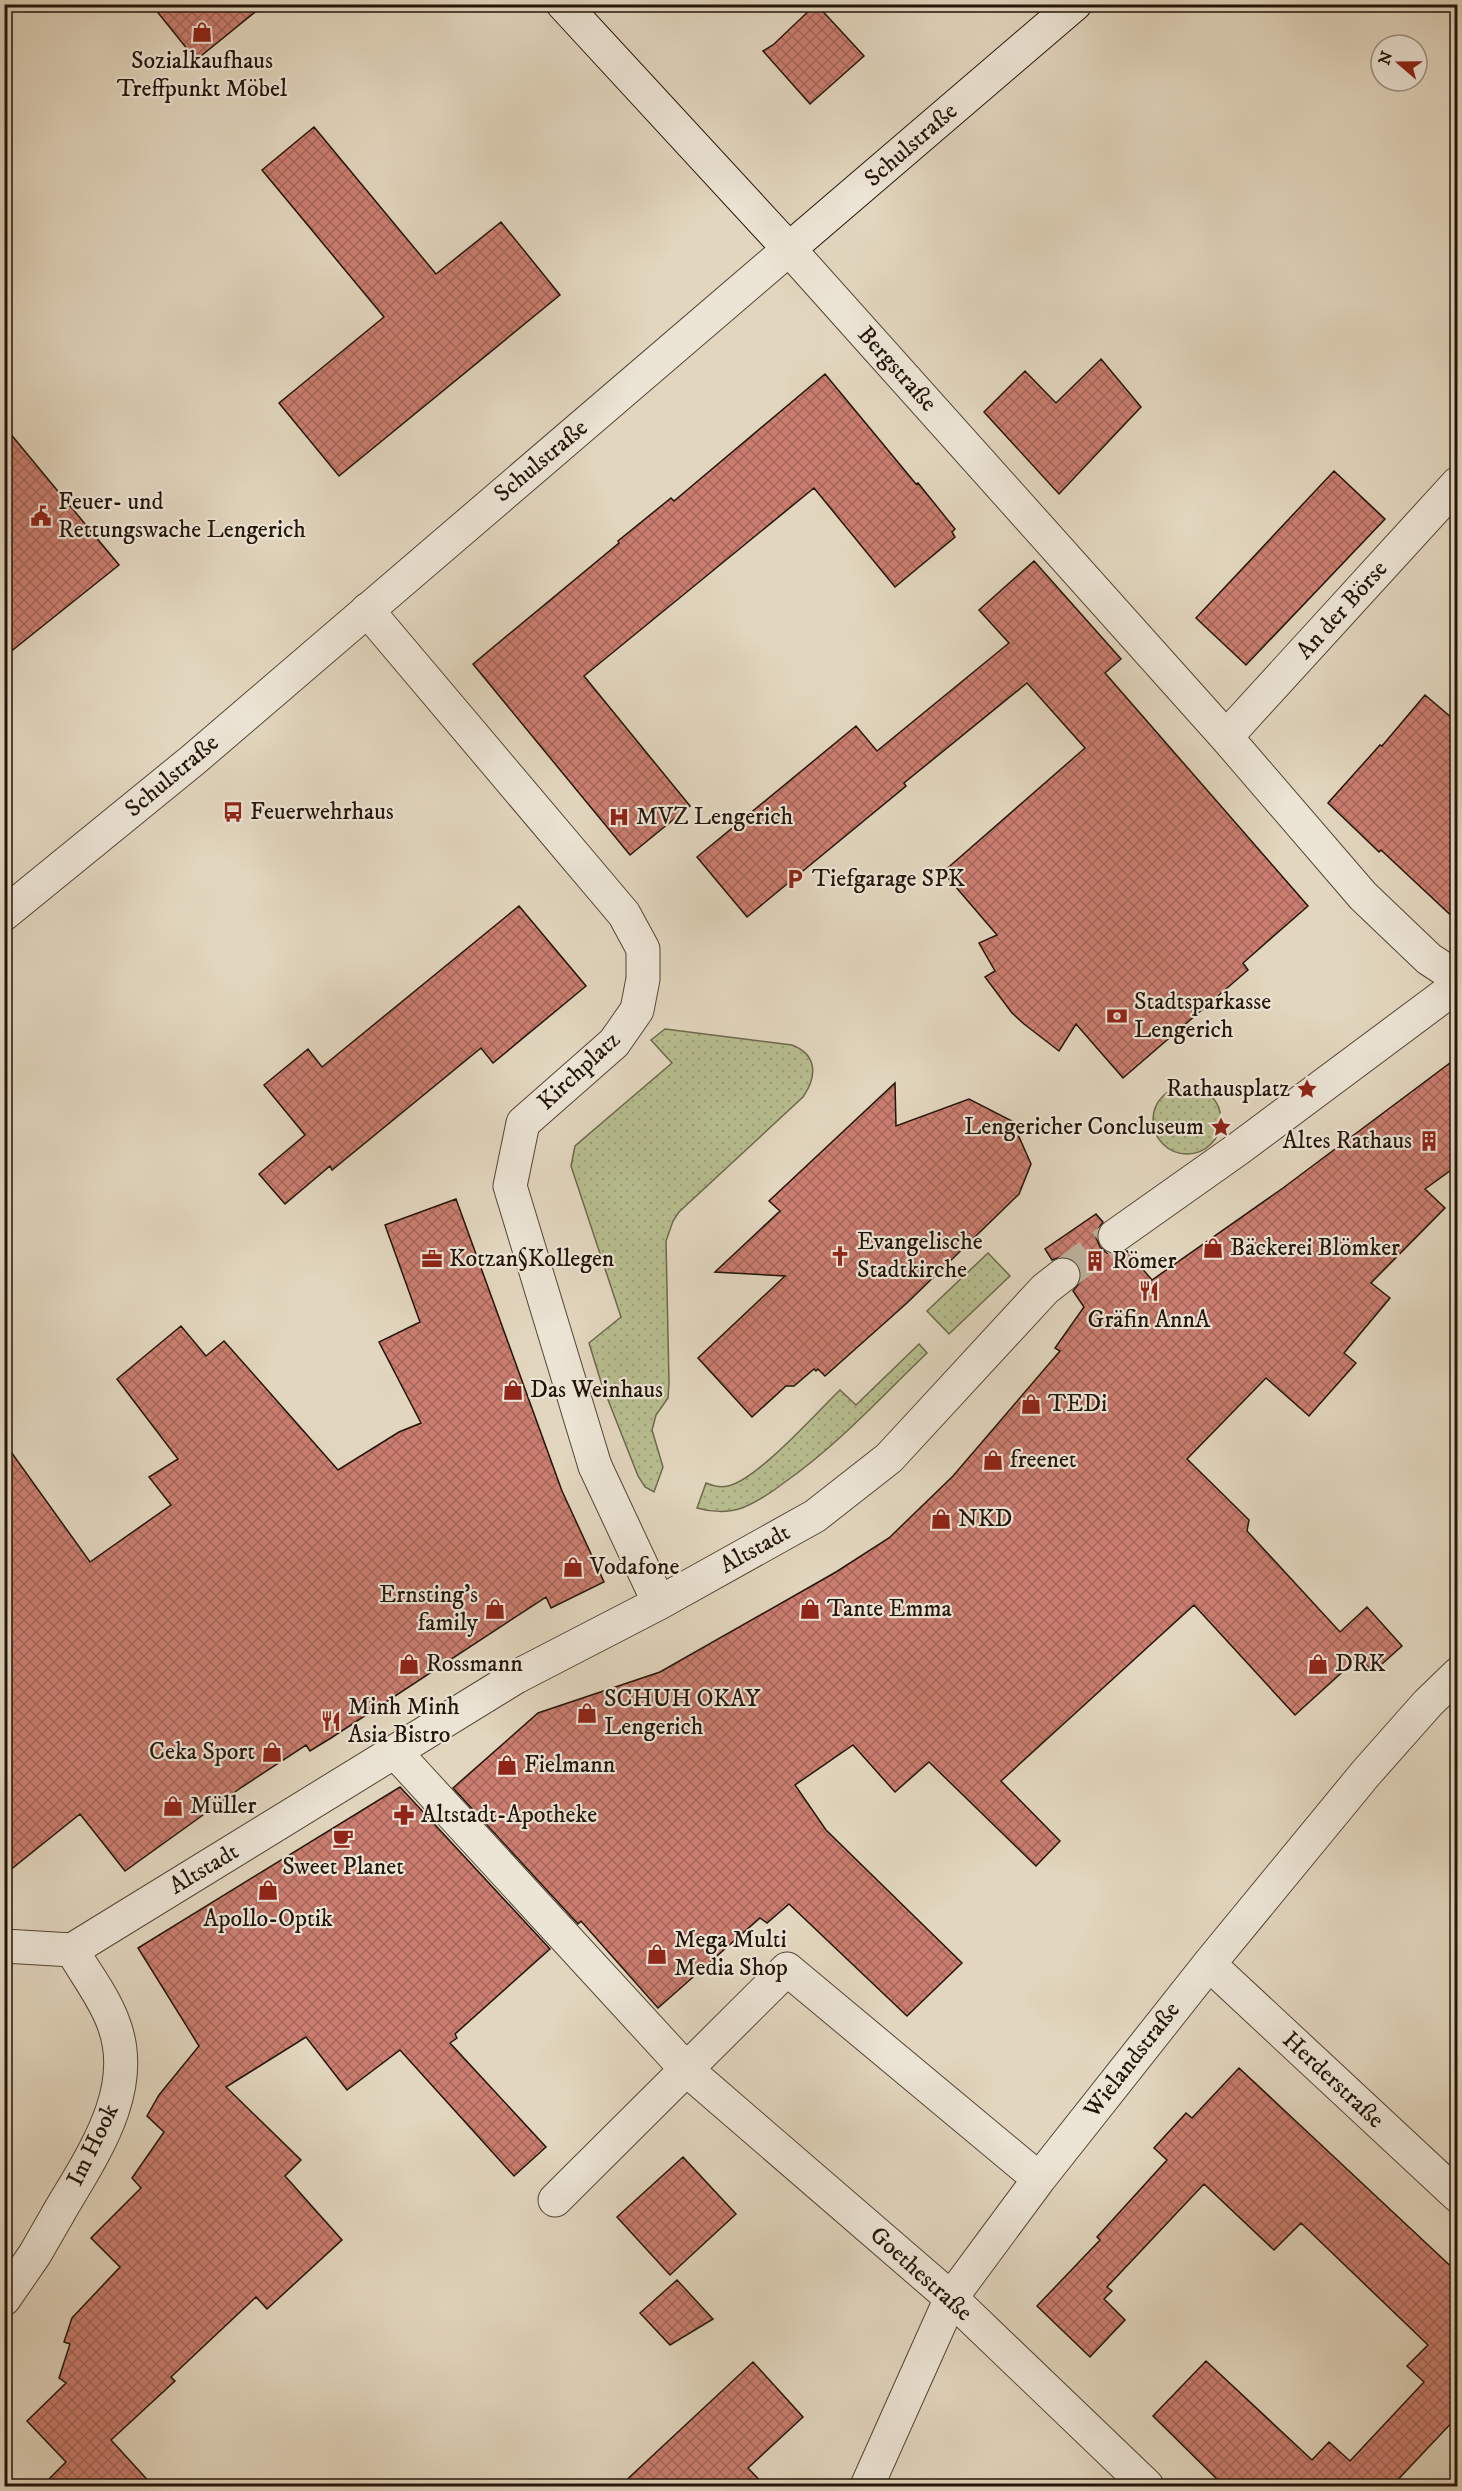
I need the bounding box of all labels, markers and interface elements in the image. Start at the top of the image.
shop icon: Sozialkaufhaus Treffpunkt Möbel [190,20,214,44]
north arrow [1369,33,1429,93]
place label: Sozialkaufhaus Treffpunkt Möbel [117,46,288,104]
text: N [1374,49,1397,68]
street label: Schulstraße [858,96,964,194]
street label: Bergstraße [851,320,943,418]
street label: Schulstraße [488,413,594,509]
place label: Feuer- und Rettungswache Lengerich [58,487,306,545]
public building icon: Feuer- und Rettungswache Lengerich [29,504,53,528]
street label: An der Börse [1290,554,1394,666]
street label: Schulstraße [119,728,225,824]
place label: Feuerwehrhaus [250,797,394,827]
bus stop icon: Feuerwehrhaus [221,800,245,824]
place label: MVZ Lengerich [636,802,794,832]
hospital icon: MVZ Lengerich [607,805,631,829]
place label: Tiefgarage SPK [812,864,965,894]
parking icon: Tiefgarage SPK [783,867,807,891]
place label: Stadtsparkasse Lengerich [1134,987,1271,1045]
bank icon: Stadtsparkasse Lengerich [1105,1004,1129,1028]
street label: Kirchplatz [531,1025,627,1117]
place label: Rathausplatz [1166,1074,1291,1104]
place icon: Rathausplatz [1295,1077,1319,1101]
place label: Lengericher Concluseum [964,1112,1204,1142]
place icon: Lengericher Concluseum [1209,1115,1233,1139]
place label: Altes Rathaus [1283,1126,1412,1156]
building icon: Altes Rathaus [1417,1129,1441,1153]
place label: Evangelische Stadtkirche [857,1227,983,1285]
place label: Bäckerei Blömker [1230,1233,1400,1263]
shop icon: Bäckerei Blömker [1201,1236,1225,1260]
place label: Kotzan§Kollegen [449,1244,615,1274]
church icon: Evangelische Stadtkirche [828,1244,852,1268]
place label: Römer [1112,1246,1176,1276]
office icon: Kotzan§Kollegen [420,1247,444,1271]
building icon: Römer [1083,1249,1107,1273]
restaurant icon: Gräfin AnnA [1137,1279,1161,1303]
place label: Gräfin AnnA [1088,1305,1211,1335]
place label: Das Weinhaus [530,1375,663,1405]
shop icon: Das Weinhaus [501,1378,525,1402]
place label: TEDi [1048,1389,1107,1419]
shop icon: TEDi [1019,1392,1043,1416]
place label: freenet [1010,1445,1077,1475]
shop icon: freenet [981,1448,1005,1472]
place label: NKD [958,1504,1012,1534]
shop icon: NKD [929,1507,953,1531]
street label: Altstadt [715,1517,796,1580]
place label: Vodafone [589,1552,679,1582]
shop icon: Vodafone [561,1555,585,1579]
place label: Ernsting's family [379,1580,479,1638]
place label: Tante Emma [827,1594,952,1624]
shop icon: Ernsting's family [483,1597,507,1621]
shop icon: Tante Emma [798,1597,822,1621]
place label: Rossmann [426,1649,523,1679]
place label: DRK [1335,1649,1386,1679]
shop icon: Rossmann [397,1652,421,1676]
shop icon: DRK [1306,1652,1330,1676]
place label: SCHUH OKAY Lengerich [604,1684,761,1742]
place label: Minh Minh Asia Bistro [348,1692,460,1750]
shop icon: SCHUH OKAY Lengerich [575,1701,599,1725]
restaurant icon: Minh Minh Asia Bistro [319,1709,343,1733]
place label: Ceka Sport [149,1737,255,1767]
shop icon: Ceka Sport [260,1740,284,1764]
place label: Fielmann [524,1750,616,1780]
shop icon: Fielmann [495,1753,519,1777]
place label: Müller [190,1791,257,1821]
shop icon: Müller [161,1794,185,1818]
place label: Altstadt-Apotheke [421,1800,597,1830]
pharmacy icon: Altstadt-Apotheke [392,1803,416,1827]
cafe icon: Sweet Planet [331,1826,355,1850]
street label: Altstadt [164,1837,244,1901]
place label: Sweet Planet [282,1852,404,1882]
shop icon: Apollo-Optik [256,1878,280,1902]
place label: Apollo-Optik [203,1904,333,1934]
place label: Mega Multi Media Shop [674,1925,788,1983]
shop icon: Mega Multi Media Shop [645,1942,669,1966]
street label: Wielandstraße [1077,1996,1187,2125]
street label: Herderstraße [1276,2025,1390,2135]
street label: Im Hook [60,2099,126,2191]
street label: Goethestraße [863,2220,979,2328]

